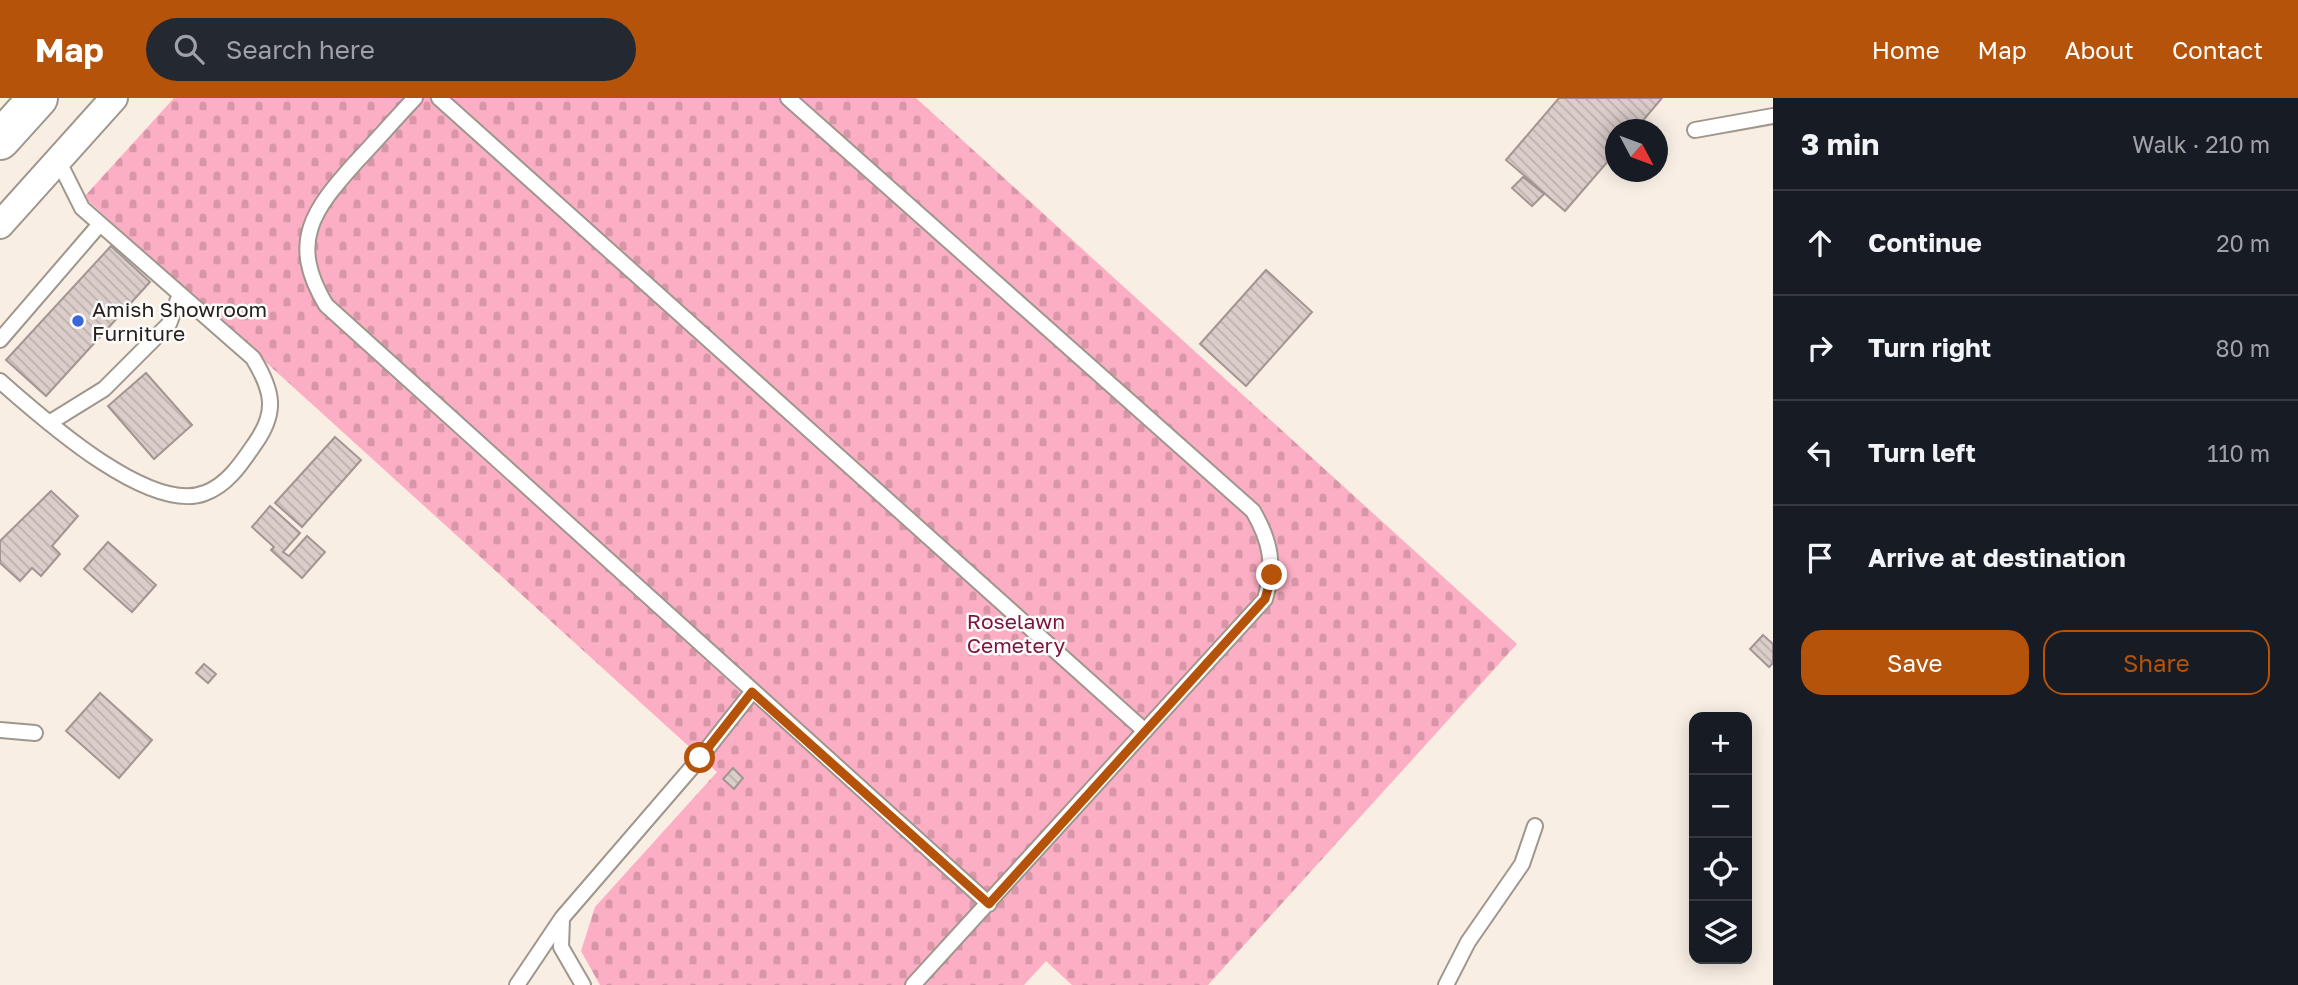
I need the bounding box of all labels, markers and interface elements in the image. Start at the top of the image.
search box [146,18,636,81]
text: Map [35,30,104,69]
icon: search [170,30,208,68]
text: Search here [226,34,375,65]
text: Home [1872,35,1940,64]
text: Map [1978,35,2027,64]
text: About [2065,35,2134,64]
text: Contact [2172,35,2263,64]
north arrow [1605,119,1668,182]
text: 3 min [1801,126,1879,162]
text: Walk · 210 m [2132,130,2270,158]
icon: ahead [1801,224,1839,262]
text: Continue [1868,227,1982,258]
text: 20 m [2216,229,2270,257]
place label: Amish Showroom Furniture [92,296,267,346]
marker: Amish Showroom Furniture [70,313,86,329]
icon: right [1801,329,1839,367]
text: Turn right [1868,332,1991,363]
text: 80 m [2216,334,2270,362]
icon: left [1801,434,1839,472]
text: Turn left [1868,437,1976,468]
text: 110 m [2207,439,2270,467]
icon: arrive [1801,539,1839,577]
text: Arrive at destination [1868,542,2126,573]
route end [1256,559,1287,590]
park label: Roselawn Cemetery [967,608,1065,658]
button: Save [1801,630,2029,695]
button: Share [2043,630,2270,695]
map controls [1689,712,1752,964]
button: + [1689,712,1752,775]
route start [684,742,715,773]
button: − [1689,775,1752,838]
button: locate [1689,838,1752,901]
button: layers [1689,901,1752,964]

